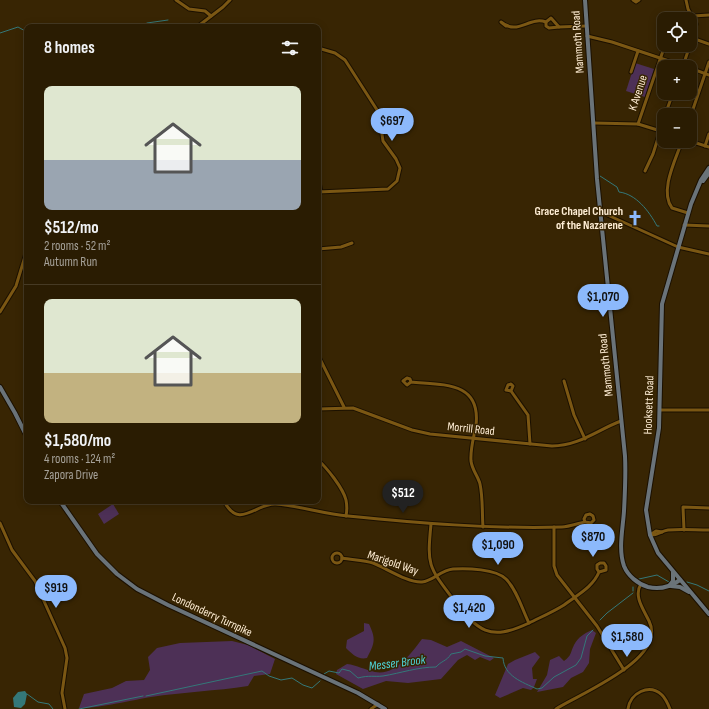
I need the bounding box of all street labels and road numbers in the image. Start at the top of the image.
street label: Mammoth Road [568,10,588,74]
street label: K Avenue [625,73,651,113]
street label: Mammoth Road [595,333,617,397]
street label: Hooksett Road [640,375,658,435]
street label: Morrill Road [447,419,495,439]
street label: Marigold Way [366,547,421,579]
street label: Londonderry Turnpike [169,590,255,640]

